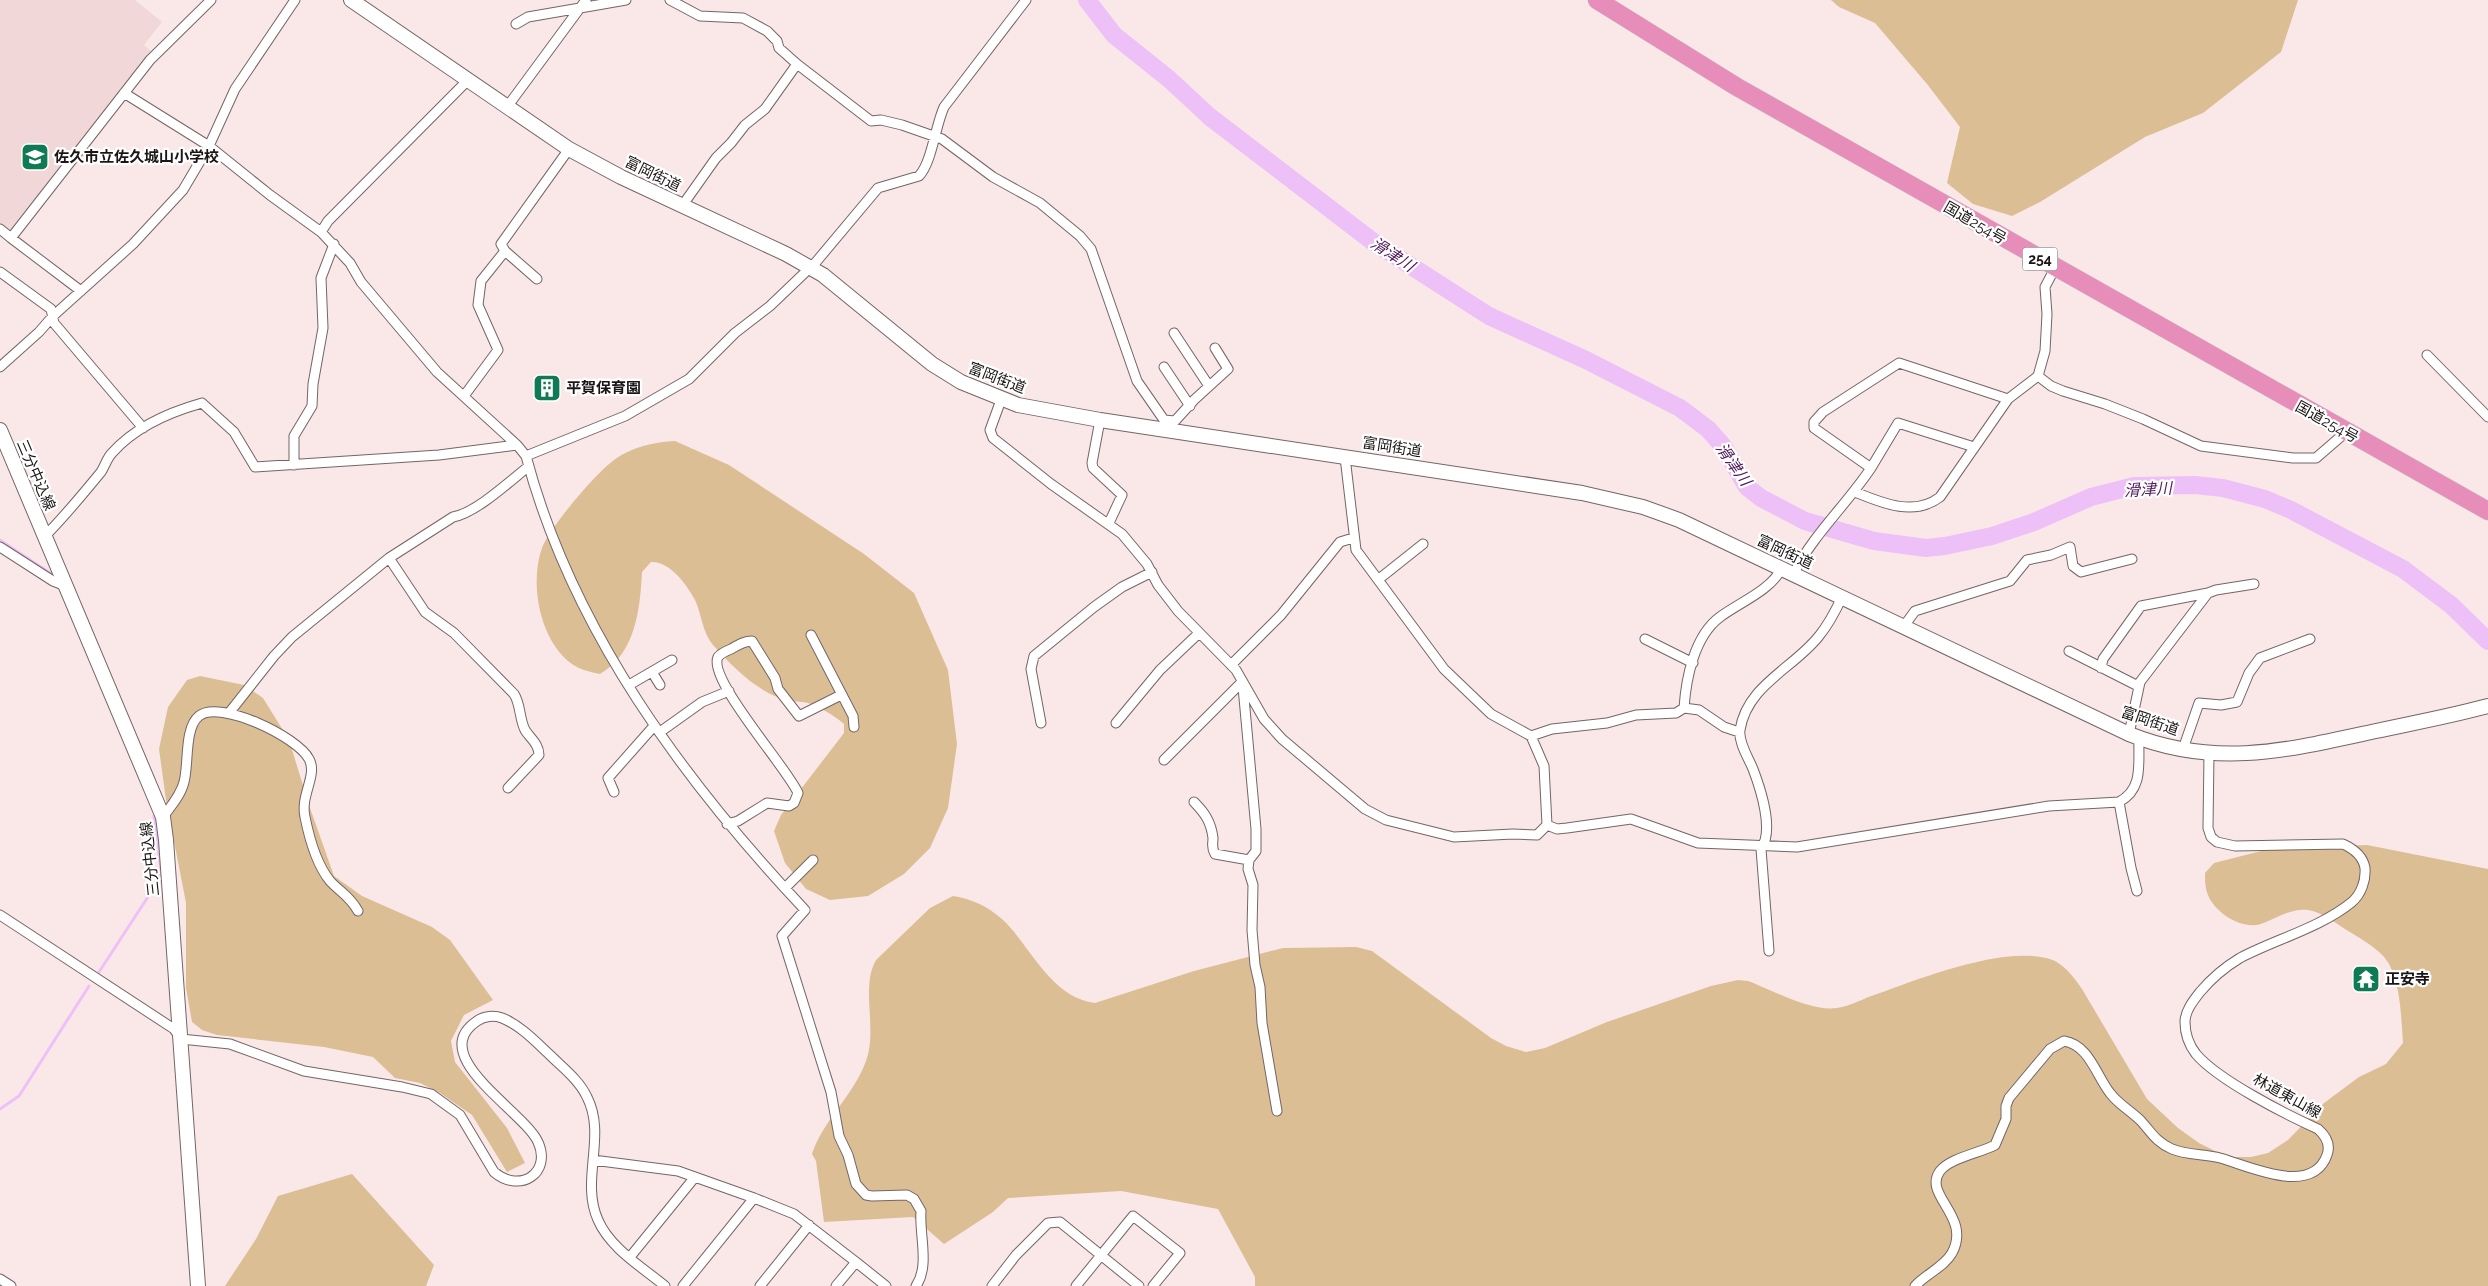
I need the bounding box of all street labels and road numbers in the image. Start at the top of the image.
street label: 富岡街道 [622,153,684,195]
street label: 国道254号 [1941,198,2009,248]
road number: 254 [2022,248,2058,270]
street label: 富岡街道 [966,359,1028,397]
street label: 国道254号 [2292,397,2362,447]
street label: 富岡街道 [1361,433,1423,461]
street label: 三分中込線 [13,437,59,513]
street label: 富岡街道 [1754,531,1816,573]
street label: 富岡街道 [2119,703,2181,739]
street label: 三分中込線 [137,821,163,897]
street label: 林道東山線 [2250,1070,2324,1122]

